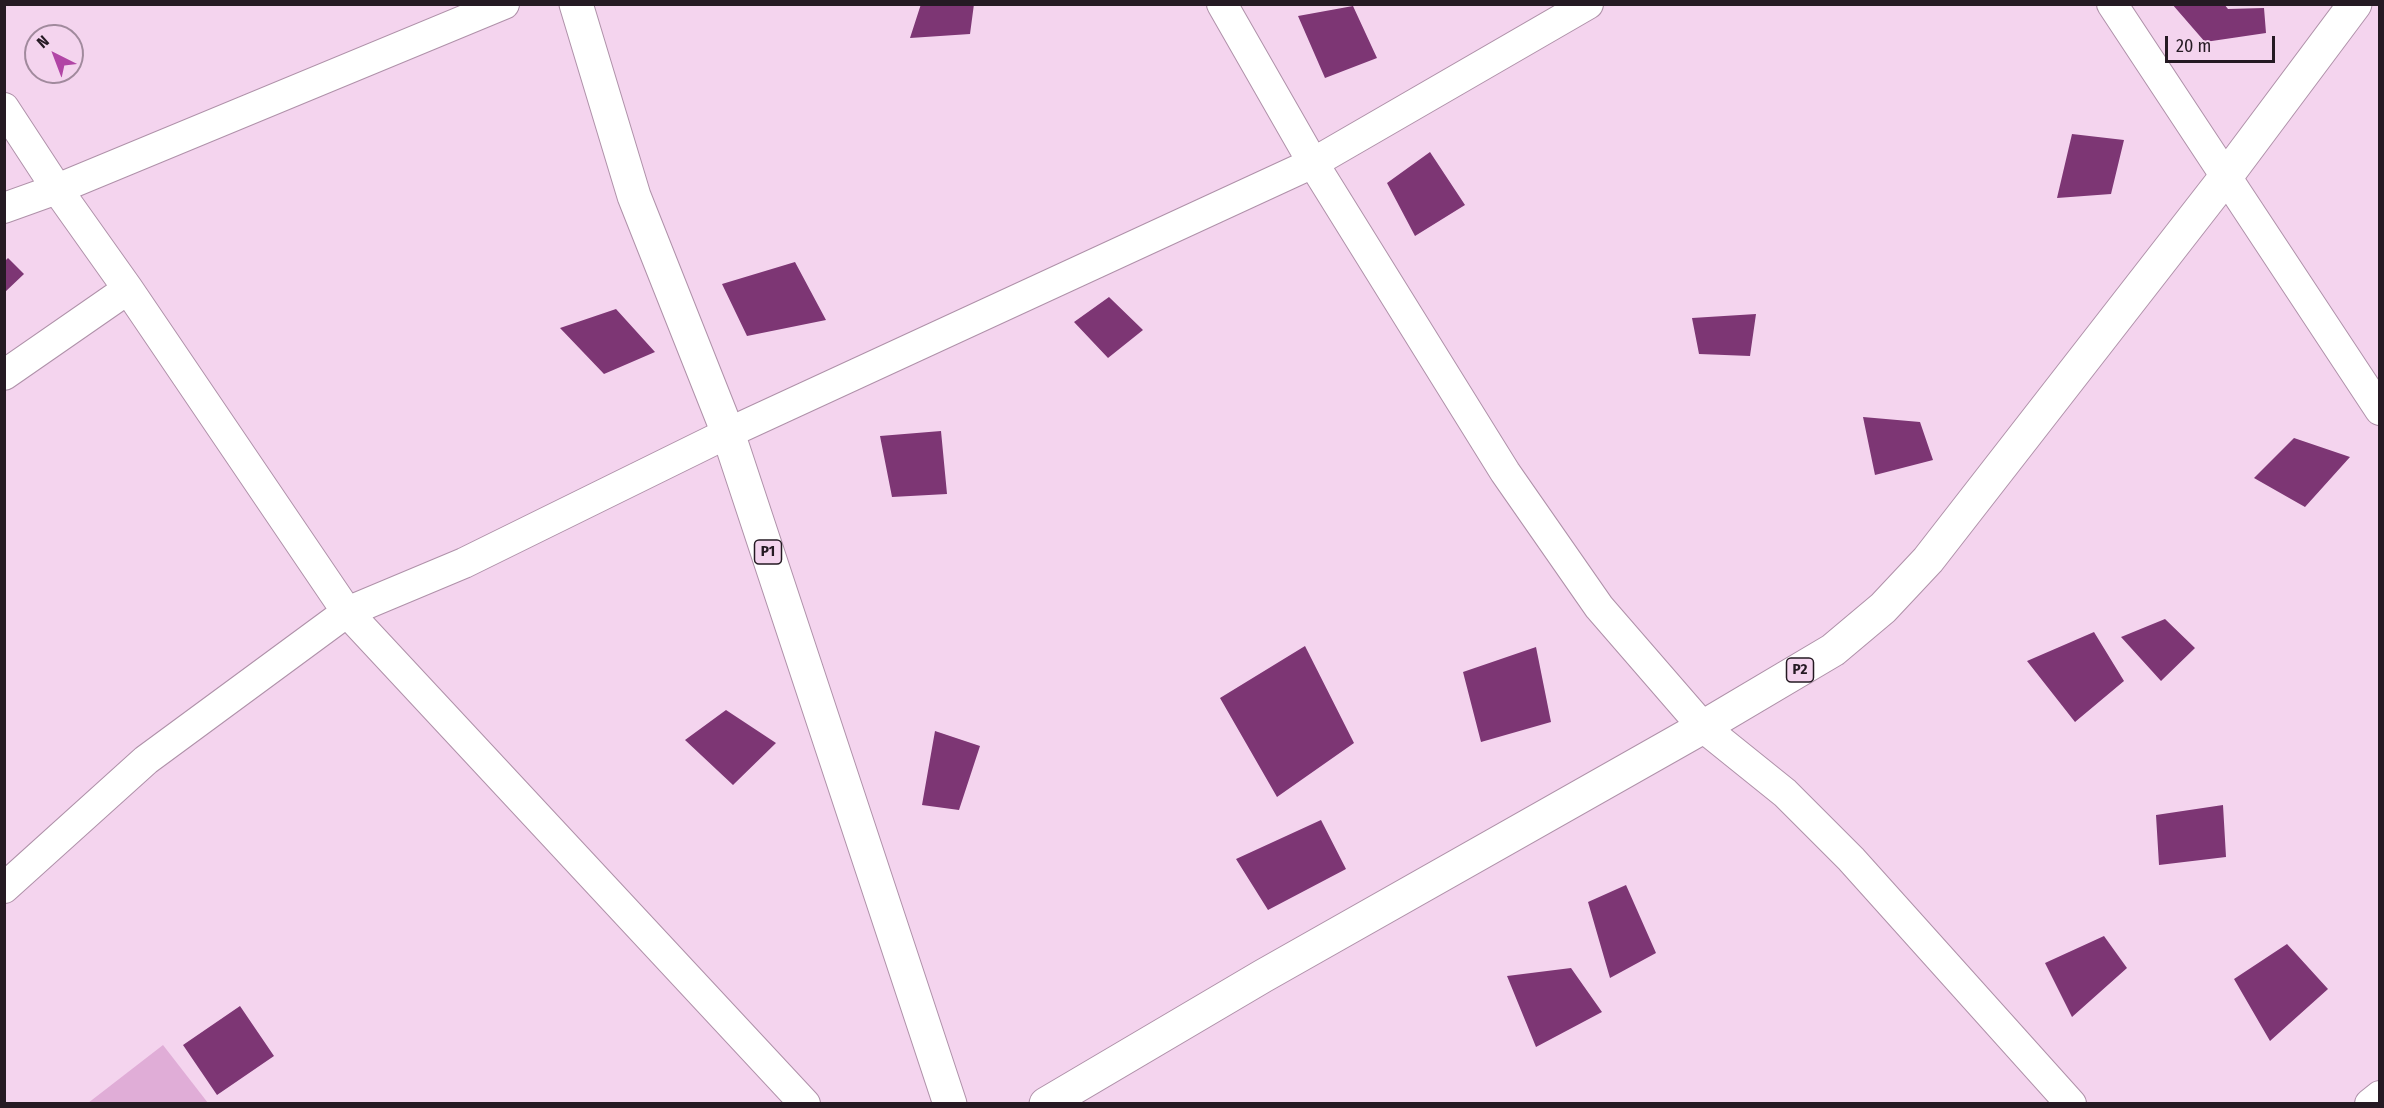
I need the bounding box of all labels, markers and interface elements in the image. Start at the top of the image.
north arrow [24,24,84,84]
scale bar [2168,24,2278,62]
text: N [33,31,53,52]
text: 20 m [2176,35,2211,57]
road number: P1 [754,540,782,564]
road number: P2 [1786,658,1814,682]

